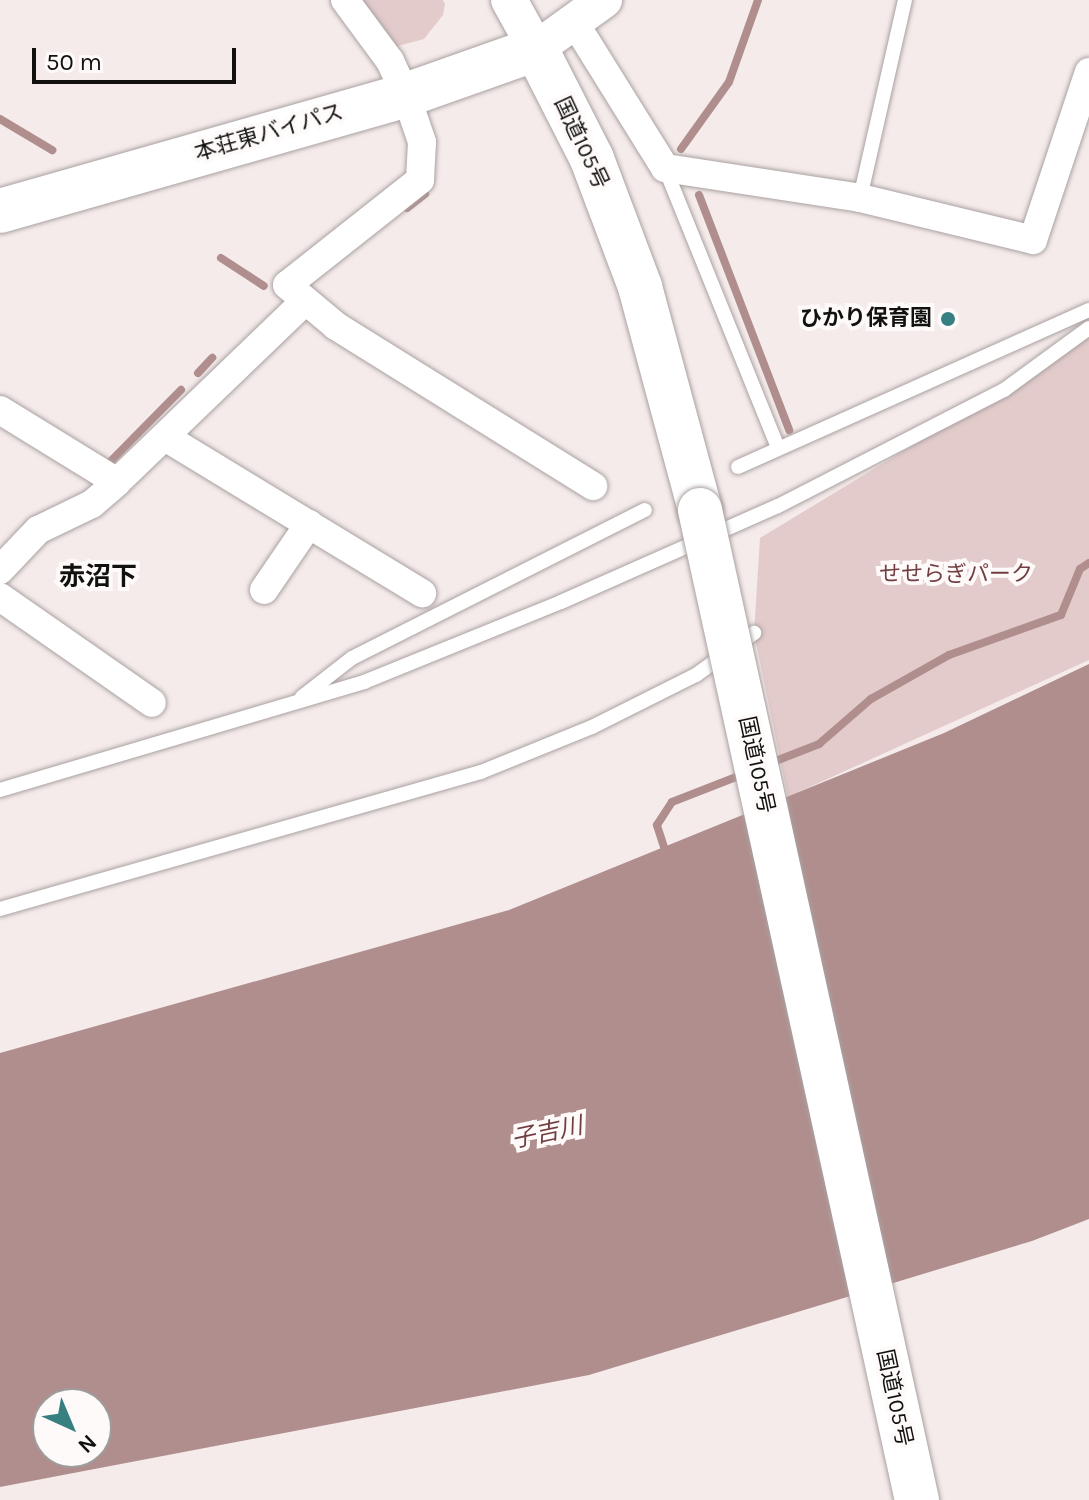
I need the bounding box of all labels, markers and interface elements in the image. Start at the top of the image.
scale bar [36,32,240,82]
text: 50 m [46,48,102,76]
street label: 国道105号 [548,93,614,193]
street label: 本荘東バイパス [191,99,347,167]
place label: ひかり保育園 [800,306,932,332]
marker: ひかり保育園 [939,310,957,328]
district label: 赤沼下 [59,561,137,593]
park label: せせらぎパーク [879,562,1033,588]
street label: 国道105号 [733,714,779,816]
water label: 子吉川 [509,1111,585,1155]
street label: 国道105号 [871,1347,917,1449]
north arrow [32,1388,112,1468]
text: N [73,1429,102,1459]

